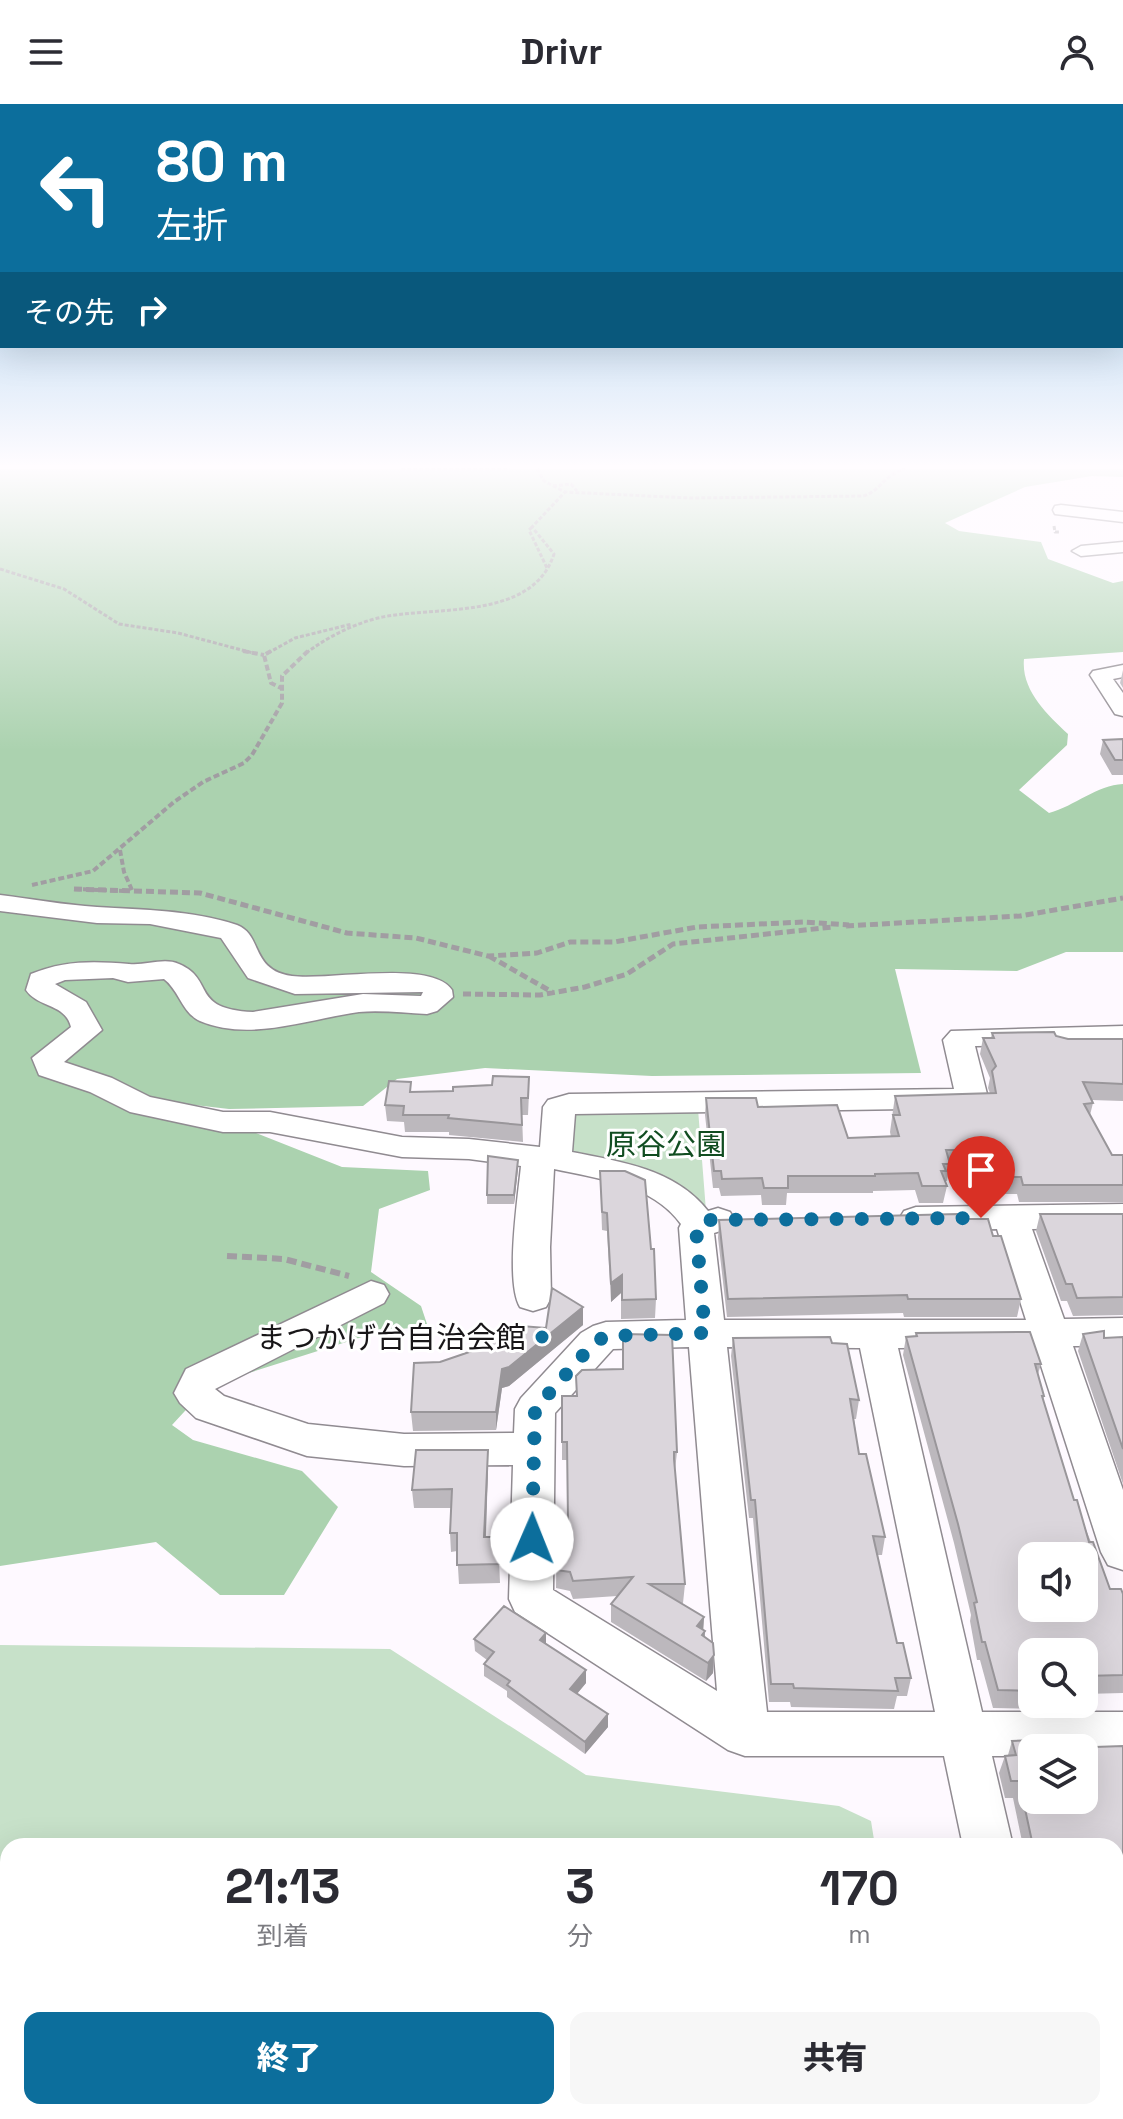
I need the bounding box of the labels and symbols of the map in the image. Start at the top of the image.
park label: 原谷公園 [606,1125,726,1164]
pin [947,1136,1015,1218]
place label: まつかげ台自治会館 [256,1318,526,1357]
marker: まつかげ台自治会館 [533,1328,551,1346]
position arrow [490,1497,574,1581]

